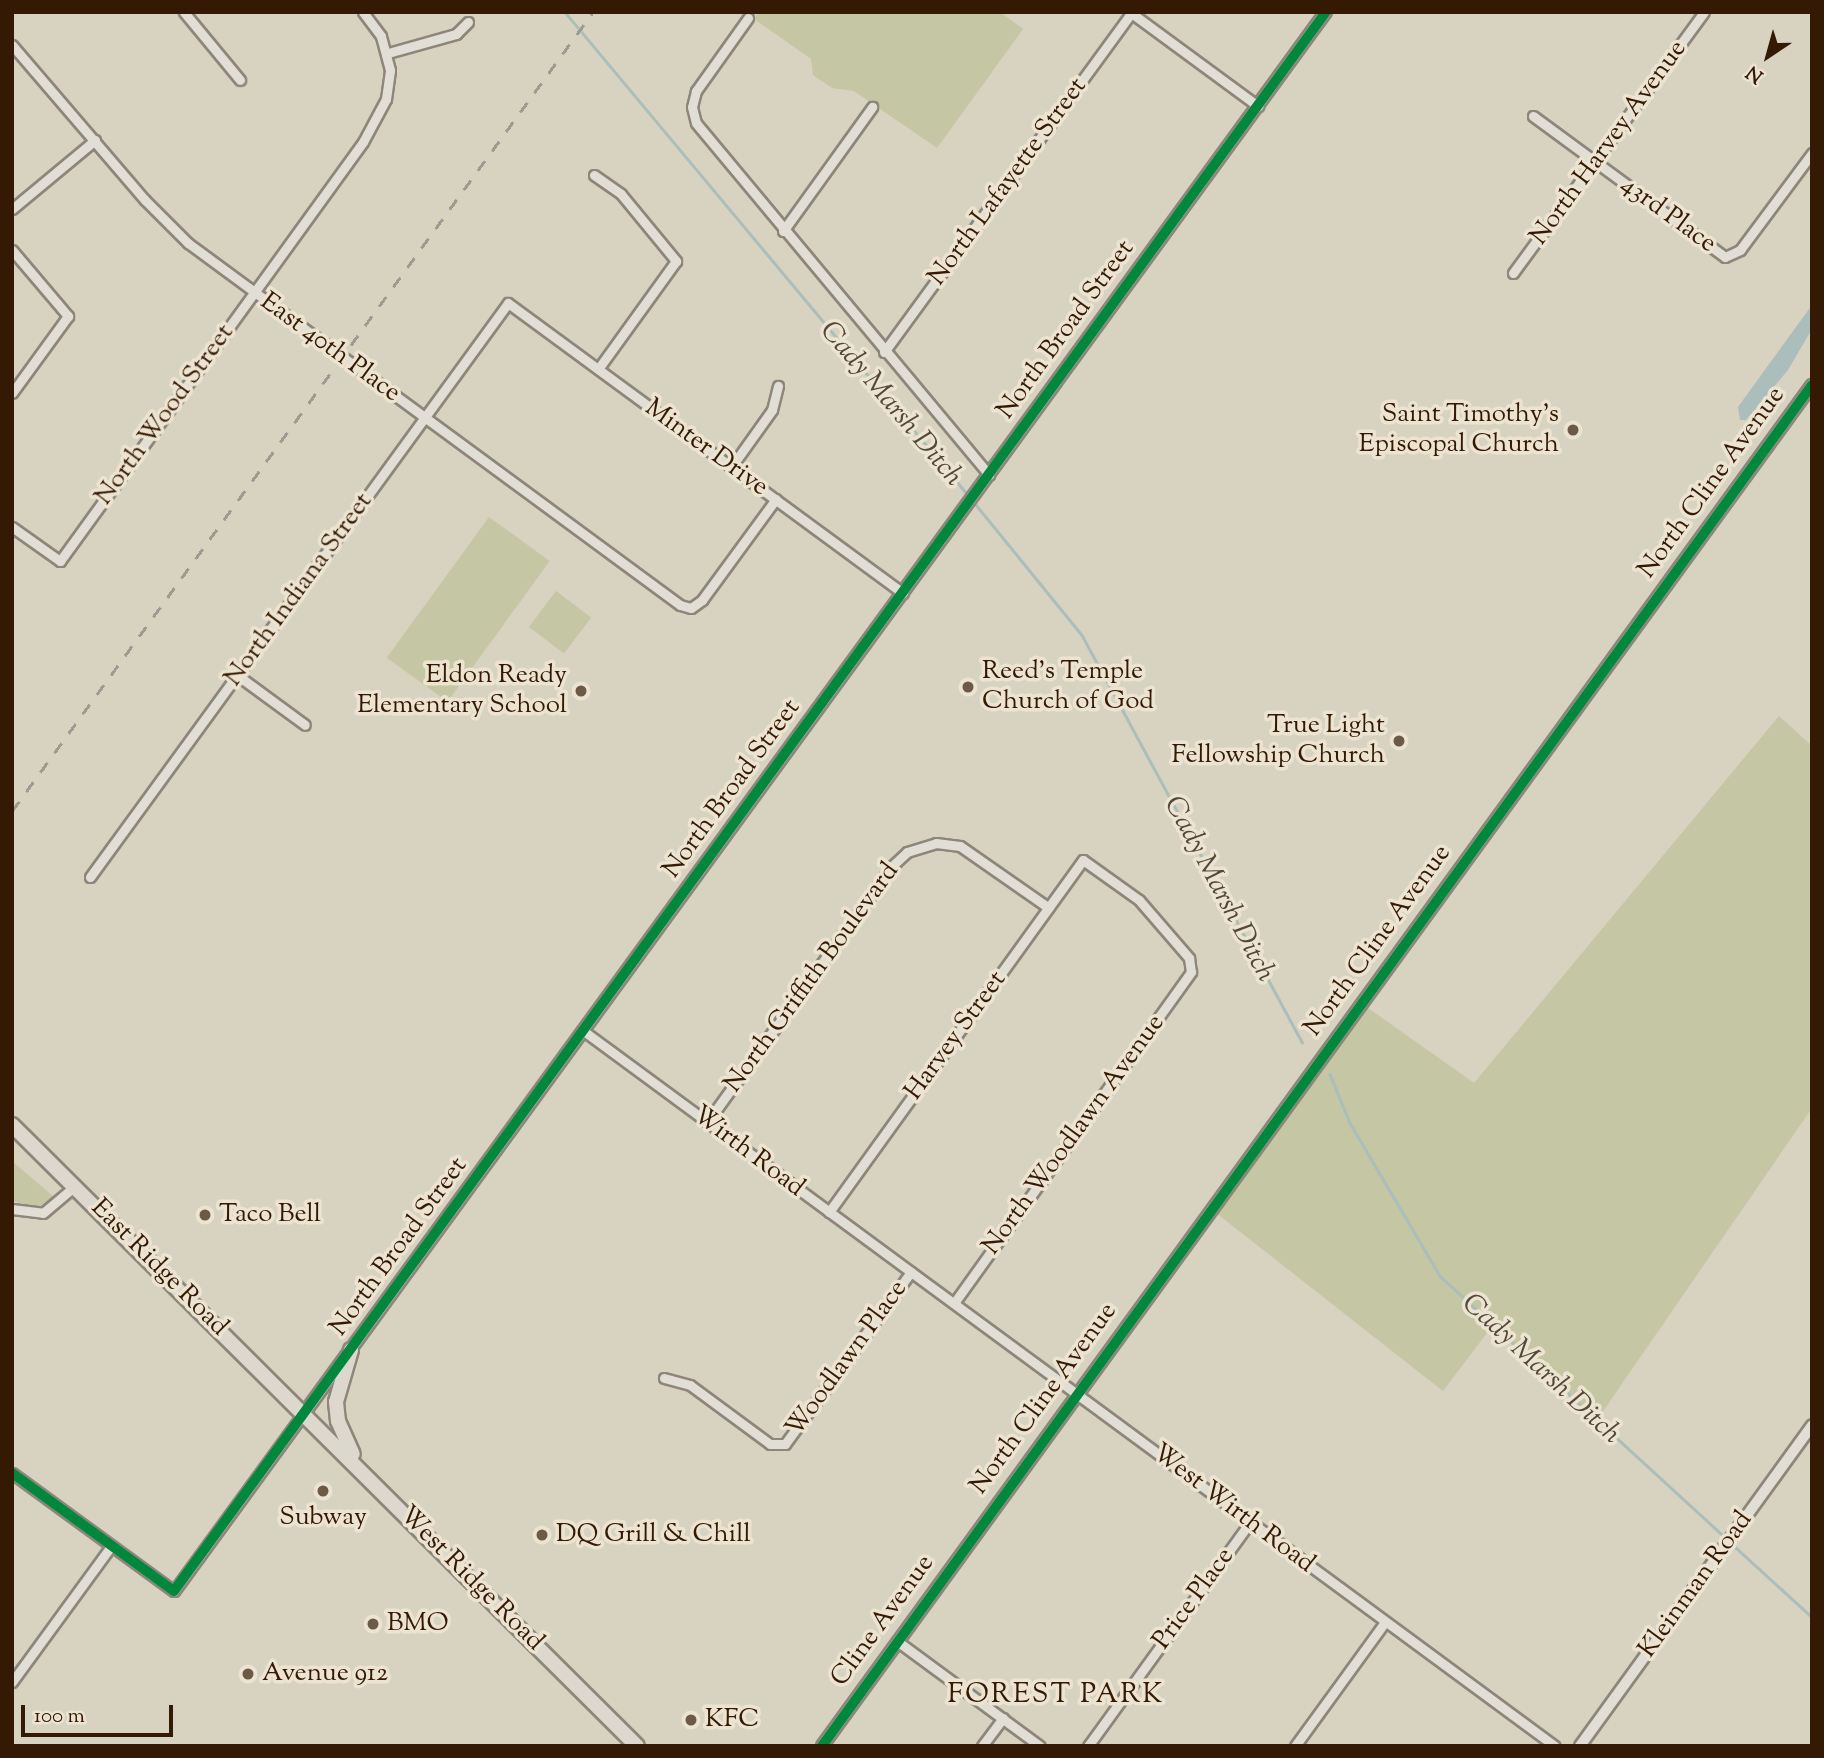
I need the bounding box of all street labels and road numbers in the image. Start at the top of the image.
street label: North Harvey Avenue [1524,34,1694,252]
street label: North Lafayette Street [922,72,1094,292]
street label: 43rd Place [1614,170,1722,260]
street label: North Broad Street [991,235,1141,425]
street label: East 40th Place [254,287,406,409]
street label: North Wood Street [89,318,241,512]
street label: North Cline Avenue [1632,381,1792,585]
street label: Minter Drive [638,393,774,503]
street label: North Indiana Street [218,487,380,693]
street label: North Broad Street [657,694,807,884]
street label: North Cline Avenue [1298,839,1458,1043]
street label: North Griffith Boulevard [718,857,906,1099]
street label: Harvey Street [899,965,1013,1107]
street label: North Woodlawn Avenue [976,1009,1172,1261]
street label: Wirth Road [686,1100,810,1204]
street label: North Broad Street [324,1152,474,1342]
street label: East Ridge Road [84,1193,234,1343]
street label: Woodlawn Place [780,1275,914,1443]
street label: North Cline Avenue [964,1297,1124,1501]
street label: West Wirth Road [1146,1438,1320,1580]
street label: West Ridge Road [392,1500,550,1658]
street label: Kleinman Road [1632,1506,1760,1664]
street label: Price Place [1147,1542,1241,1656]
street label: Cline Avenue [825,1549,941,1693]

